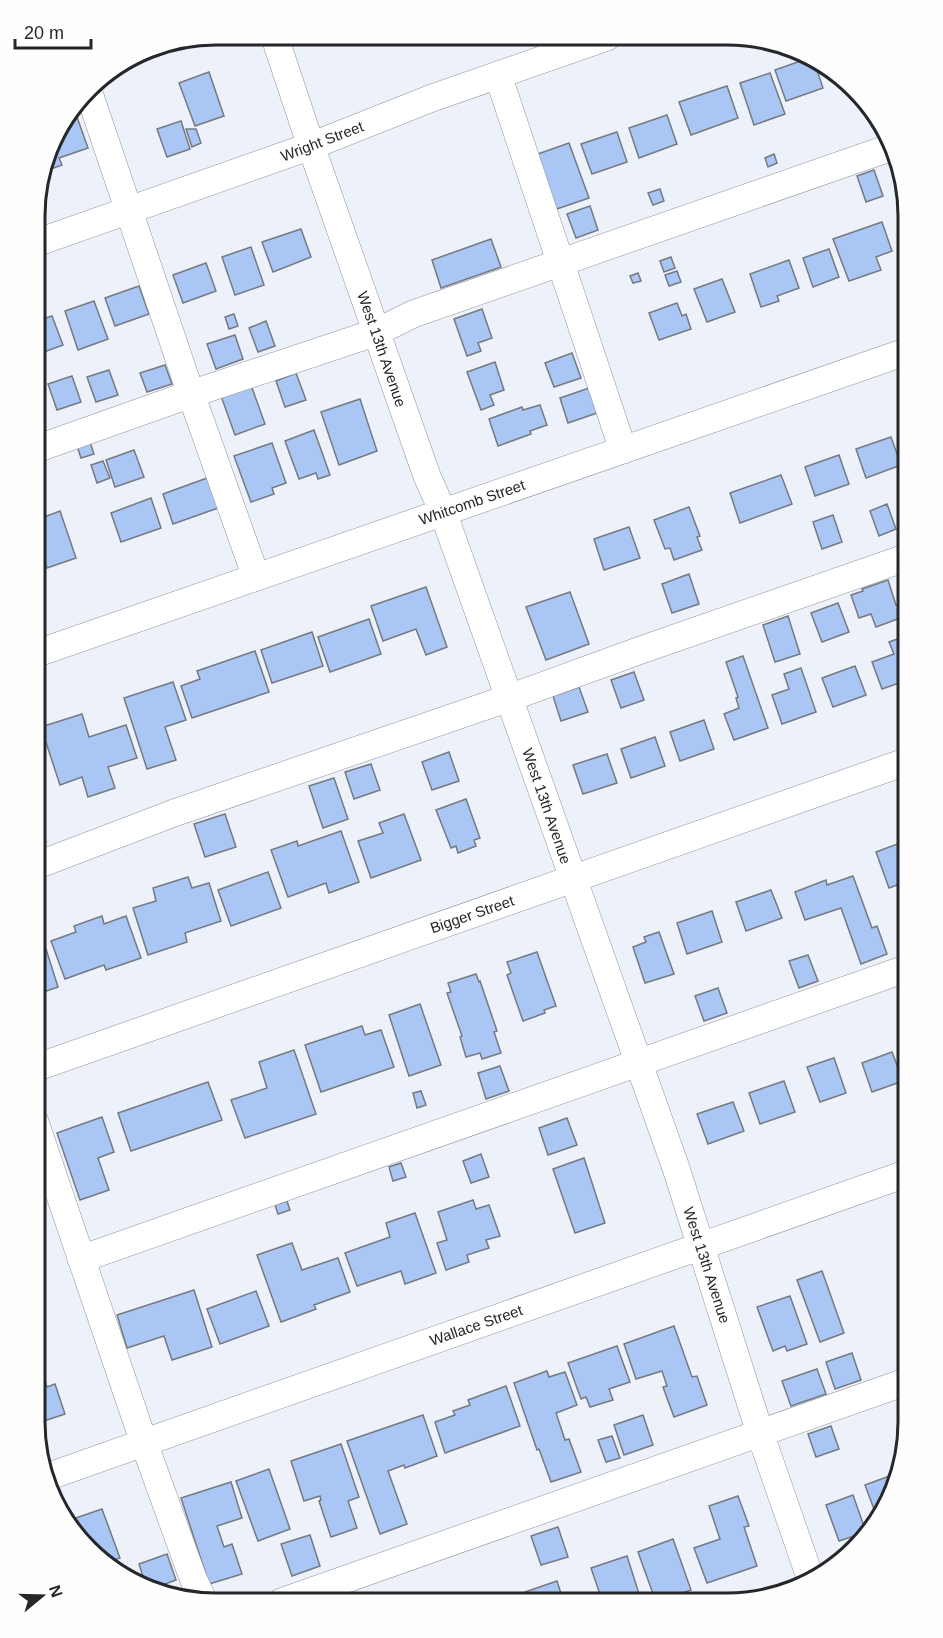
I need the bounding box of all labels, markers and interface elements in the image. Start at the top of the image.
scale bar [15,12,92,50]
text: 20 m [24,23,64,43]
street label: Wright Street [278,117,367,165]
street label: West 13th Avenue [354,289,410,409]
street label: Whitcomb Street [417,476,528,528]
street label: West 13th Avenue [519,746,575,866]
street label: Bigger Street [428,891,517,936]
street label: West 13th Avenue [680,1205,734,1325]
street label: Wallace Street [427,1301,525,1349]
north arrow [12,1566,72,1626]
text: N [46,1583,66,1600]

